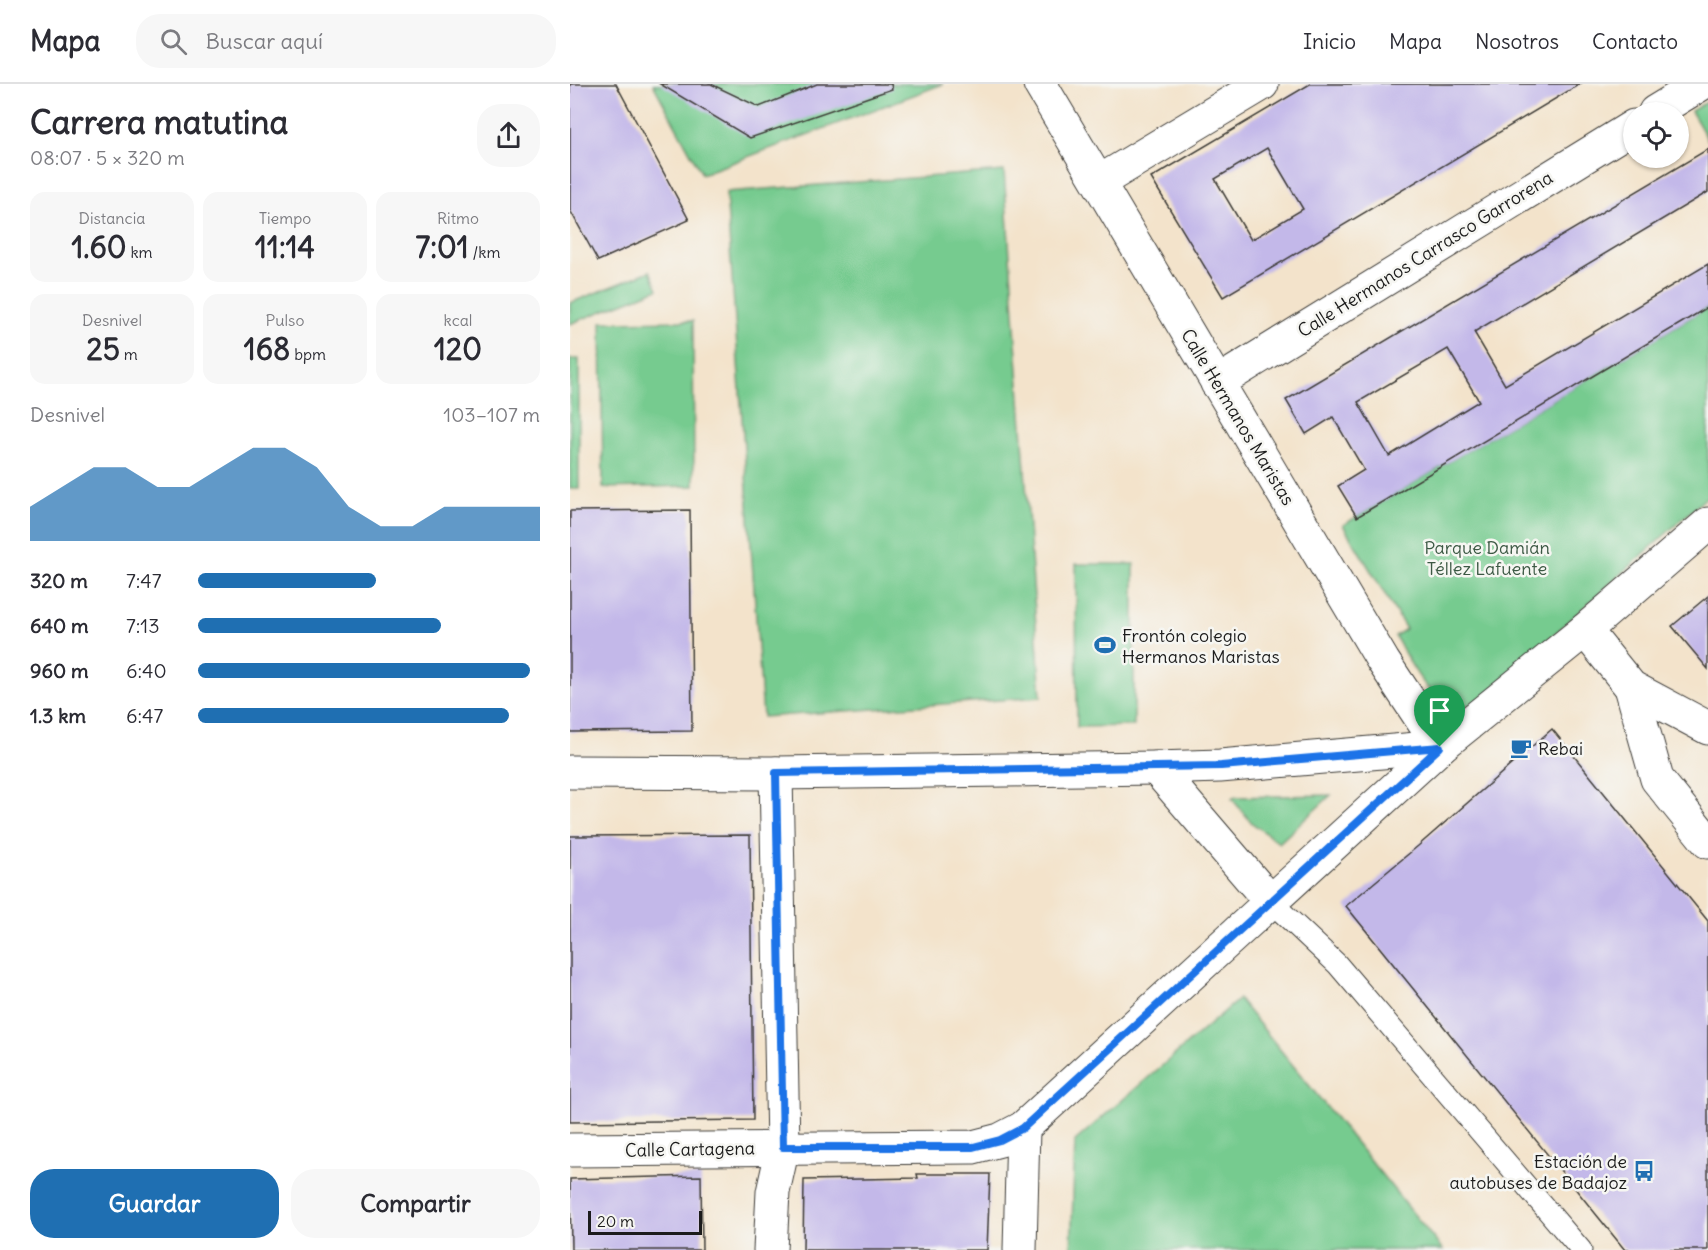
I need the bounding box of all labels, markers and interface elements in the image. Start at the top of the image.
search box [136,14,556,68]
text: Mapa [30,23,100,59]
icon: search [157,25,190,58]
text: Buscar aquí [205,27,323,55]
text: Inicio [1303,28,1356,55]
text: Mapa [1389,28,1442,55]
text: Nosotros [1475,28,1559,55]
text: Contacto [1592,28,1678,55]
text: Carrera matutina [30,101,288,143]
map controls [1623,102,1689,168]
button: locate [1623,102,1689,168]
button: share [477,104,540,167]
text: 08:07 · 5 × 320 m [30,145,185,170]
street label: Calle Hermanos Carrasco Garrorena [1293,166,1557,342]
text: Distancia [79,208,145,228]
text: Tiempo [259,208,311,228]
text: Ritmo [437,208,479,228]
text: 1.60 [71,228,127,266]
text: 11:14 [255,228,315,266]
text: 7:01 [416,228,469,266]
text: km [127,242,153,262]
text: /km [469,242,500,262]
text: Desnivel [82,310,142,330]
text: Pulso [266,310,304,330]
text: kcal [444,310,472,330]
street label: Calle Hermanos Maristas [1176,325,1300,509]
text: 25 [86,330,120,368]
text: 168 [244,330,290,368]
text: 120 [434,330,482,368]
text: m [120,344,138,364]
text: bpm [290,344,326,364]
text: Desnivel [30,402,105,427]
text: 103–107 m [443,402,540,427]
park label: Parque Damián Téllez Lafuente [1424,536,1550,580]
text: 320 m [30,568,88,593]
text: 7:47 [126,568,161,593]
text: 640 m [30,613,89,638]
text: 7:13 [126,613,160,638]
place label: Frontón colegio Hermanos Maristas [1122,624,1280,668]
sports icon: Frontón colegio Hermanos Maristas [1093,633,1117,657]
text: 960 m [30,658,89,683]
text: 6:40 [126,658,167,683]
pin [1414,685,1465,747]
icon: arrive [1423,694,1456,727]
text: 1.3 km [30,703,86,728]
text: 6:47 [126,703,163,728]
cafe icon: Rebai [1509,736,1533,760]
place label: Rebai [1538,737,1583,760]
street label: Calle Cartagena [625,1136,755,1162]
place label: Estación de autobuses de Badajoz [1449,1150,1627,1194]
bus stop icon: Estación de autobuses de Badajoz [1632,1159,1656,1183]
button: Guardar [30,1169,279,1238]
button: Compartir [291,1169,540,1238]
scale bar [588,1208,702,1236]
text: 20 m [597,1211,634,1231]

